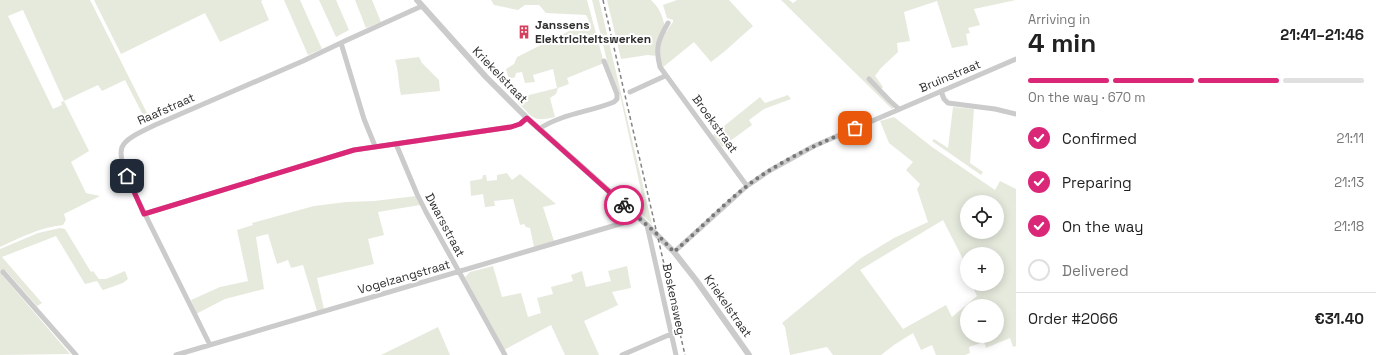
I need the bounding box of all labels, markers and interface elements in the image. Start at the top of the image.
text: Arriving in [1028,11,1090,28]
place label: Janssens Elektriciteitswerken [535,17,651,47]
building icon: Janssens Elektriciteitswerken [516,24,532,40]
text: 21:41–21:46 [1280,25,1364,44]
text: 4 min [1028,26,1096,60]
street label: Kriekelstraat [469,43,531,107]
street label: Bruinstraat [917,56,983,96]
street label: Raafstraat [135,89,197,129]
text: On the way · 670 m [1028,89,1146,106]
street label: Broekstraat [689,92,741,156]
pin [838,111,872,145]
icon: bag [844,117,866,139]
icon: check [1028,127,1050,149]
text: Confirmed [1062,129,1137,148]
text: 21:11 [1337,130,1364,147]
pin [110,159,144,193]
icon: home [116,165,138,187]
icon: check [1028,171,1050,193]
text: Preparing [1062,173,1132,192]
text: 21:13 [1334,174,1364,191]
courier [604,185,644,225]
street label: Dwarsstraat [421,190,469,260]
icon: bike [613,194,635,216]
map controls [960,195,1004,343]
button: locate [960,195,1004,239]
icon: check [1028,215,1050,237]
text: On the way [1062,217,1143,236]
text: 21:18 [1334,218,1364,235]
button: + [960,247,1004,291]
street label: Vogelzangstraat [356,256,452,298]
text: Delivered [1062,261,1129,280]
street label: Boskensweg [659,262,689,336]
street label: Kriekelstraat [700,271,756,341]
button: − [960,299,1004,343]
text: Order #2066 [1028,309,1118,328]
text: €31.40 [1314,309,1364,328]

